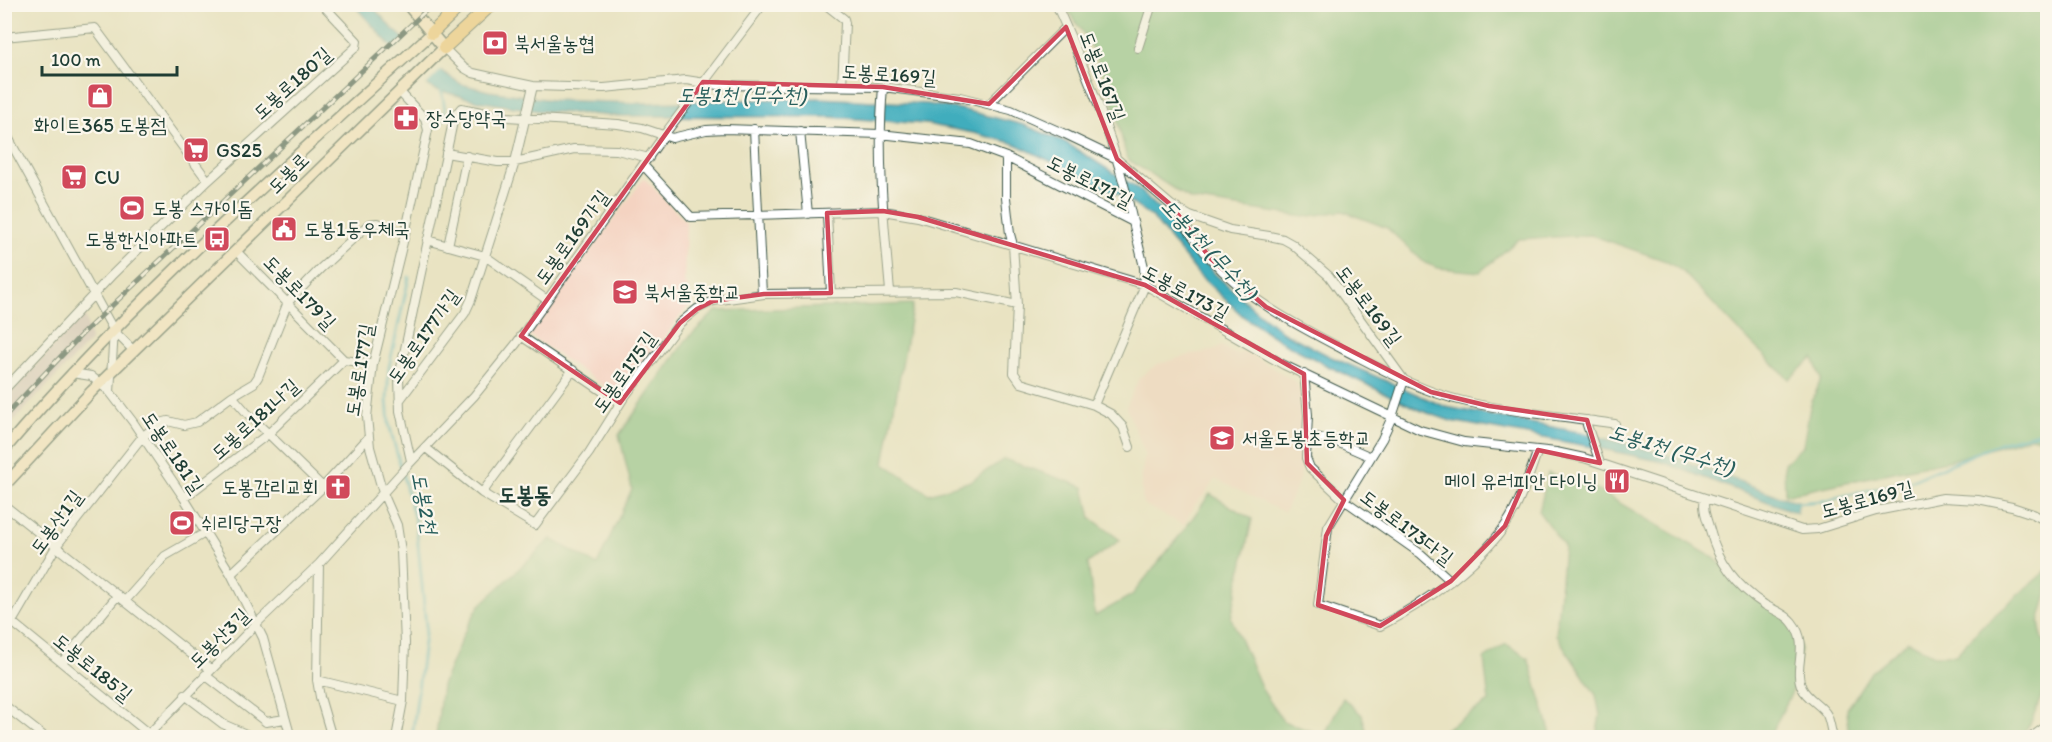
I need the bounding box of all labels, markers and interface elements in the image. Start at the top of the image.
bank icon: 북서울농협 [480,28,510,58]
street label: 도봉로167길 [1075,28,1131,124]
place label: 북서울농협 [514,31,594,55]
scale bar [42,39,177,77]
street label: 도봉로180길 [248,42,336,124]
text: 100 m [51,49,101,71]
street label: 도봉로169길 [841,59,937,89]
shop icon: 화이트365 도봉점 [85,81,115,111]
water label: 도봉1천 (무수천) [677,82,808,107]
pharmacy icon: 장수당약국 [391,103,421,133]
place label: 장수당약국 [426,106,506,130]
place label: 화이트365 도봉점 [33,113,167,137]
supermarket icon: GS25 [181,135,211,165]
place label: GS25 [216,138,262,162]
street label: 도봉로 [262,147,314,199]
street label: 도봉로171길 [1043,149,1137,213]
supermarket icon: CU [59,162,89,192]
place label: CU [94,165,120,189]
street label: 도봉로169가길 [530,185,614,289]
sports icon: 도봉 스카이돔 [117,193,147,223]
water label: 도봉1천 (무수천) [1157,193,1264,306]
place label: 도봉 스카이돔 [152,196,253,220]
public building icon: 도봉1동우체국 [269,214,299,244]
place label: 도봉1동우체국 [304,217,410,241]
bus stop icon: 도봉한신아파트 [202,224,232,254]
place label: 도봉한신아파트 [85,227,198,251]
street label: 도봉로179길 [259,250,341,334]
street label: 도봉로173길 [1139,259,1233,325]
street label: 도봉로169길 [1331,260,1407,350]
school or university icon: 북서울중학교 [610,277,640,307]
place label: 북서울중학교 [644,280,741,304]
street label: 도봉로177가길 [382,284,464,388]
street label: 도봉로177길 [340,322,378,418]
street label: 도봉로175길 [587,327,661,417]
street label: 도봉로181나길 [206,373,304,465]
street label: 도봉로181길 [137,406,209,498]
water label: 도봉1천 (무수천) [1606,418,1739,480]
school or university icon: 서울도봉초등학교 [1207,423,1237,453]
place label: 서울도봉초등학교 [1242,426,1371,450]
restaurant icon: 메이 유러피안 다이닝 [1602,466,1632,496]
place label: 메이 유러피안 다이닝 [1444,469,1598,493]
water label: 도봉2천 [407,470,444,538]
church icon: 도봉감리교회 [323,472,353,502]
place label: 도봉감리교회 [221,475,318,499]
street label: 도봉로169길 [1818,475,1916,523]
district label: 도봉동 [498,481,552,508]
street label: 도봉로173다길 [1356,484,1458,570]
street label: 도봉산1길 [25,485,87,559]
sports icon: 쉬리당구장 [167,508,197,538]
place label: 쉬리당구장 [201,511,281,535]
street label: 도봉산3길 [184,603,254,673]
street label: 도봉로185길 [48,628,138,706]

